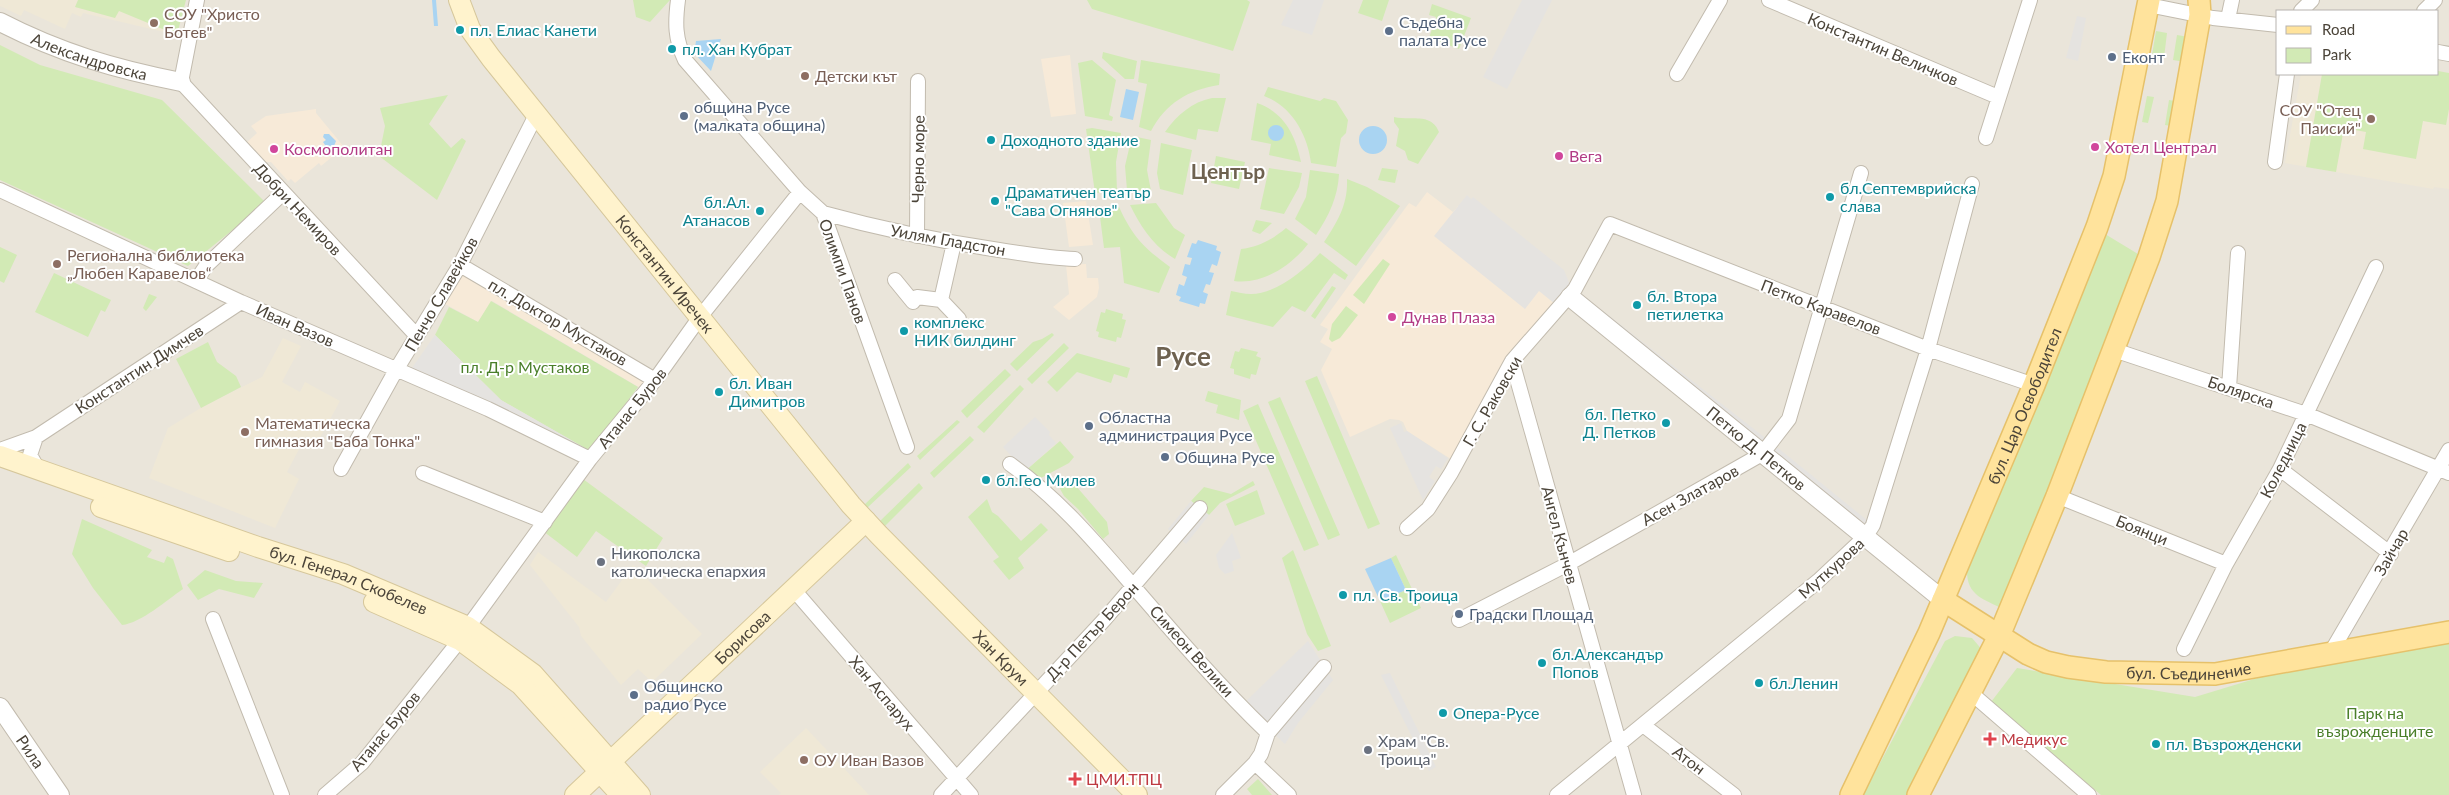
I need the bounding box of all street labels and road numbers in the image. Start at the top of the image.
street label: Константин Величков [1805,8,1961,89]
street label: Александровска [28,28,149,84]
street label: Черно море [907,115,928,203]
street label: Добри Немиров [251,158,346,259]
street label: Константин Иречек [612,211,719,337]
street label: Олимпи Панов [816,216,871,326]
street label: Уилям Гладстон [889,220,1007,259]
street label: Пенчо Славейков [400,233,481,354]
street label: пл. Доктор Мустаков [486,274,631,369]
street label: Петко Каравелов [1758,275,1884,338]
street label: Иван Вазов [253,299,337,350]
street label: Константин Димчев [71,320,206,417]
street label: бул. Цар Освободител [1983,325,2065,487]
street label: Г. С. Раковски [1458,352,1525,449]
street label: Атанас Буров [593,363,670,452]
street label: Болярска [2206,371,2277,412]
street label: Петко Д. Петков [1703,402,1810,494]
street label: Коледница [2255,419,2310,501]
street label: Асен Златаров [1638,460,1741,529]
street label: Ангел Кънчев [1538,484,1583,586]
street label: Боянци [2113,510,2171,549]
street label: Зайчар [2369,525,2412,579]
street label: Муткурова [1794,533,1867,602]
street label: бул. Генерал Скобелев [267,541,431,618]
street label: Д-р Петър Берон [1041,578,1142,684]
street label: Симеон Велики [1146,601,1238,700]
street label: Борисова [710,606,774,668]
street label: Хан Крум [970,626,1033,689]
street label: Хан Аспарух [846,652,919,734]
street label: бул. Съединение [2126,658,2252,683]
street label: Атанас Буров [346,687,424,774]
street label: Рила [13,731,49,772]
street label: Атон [1669,741,1709,778]

